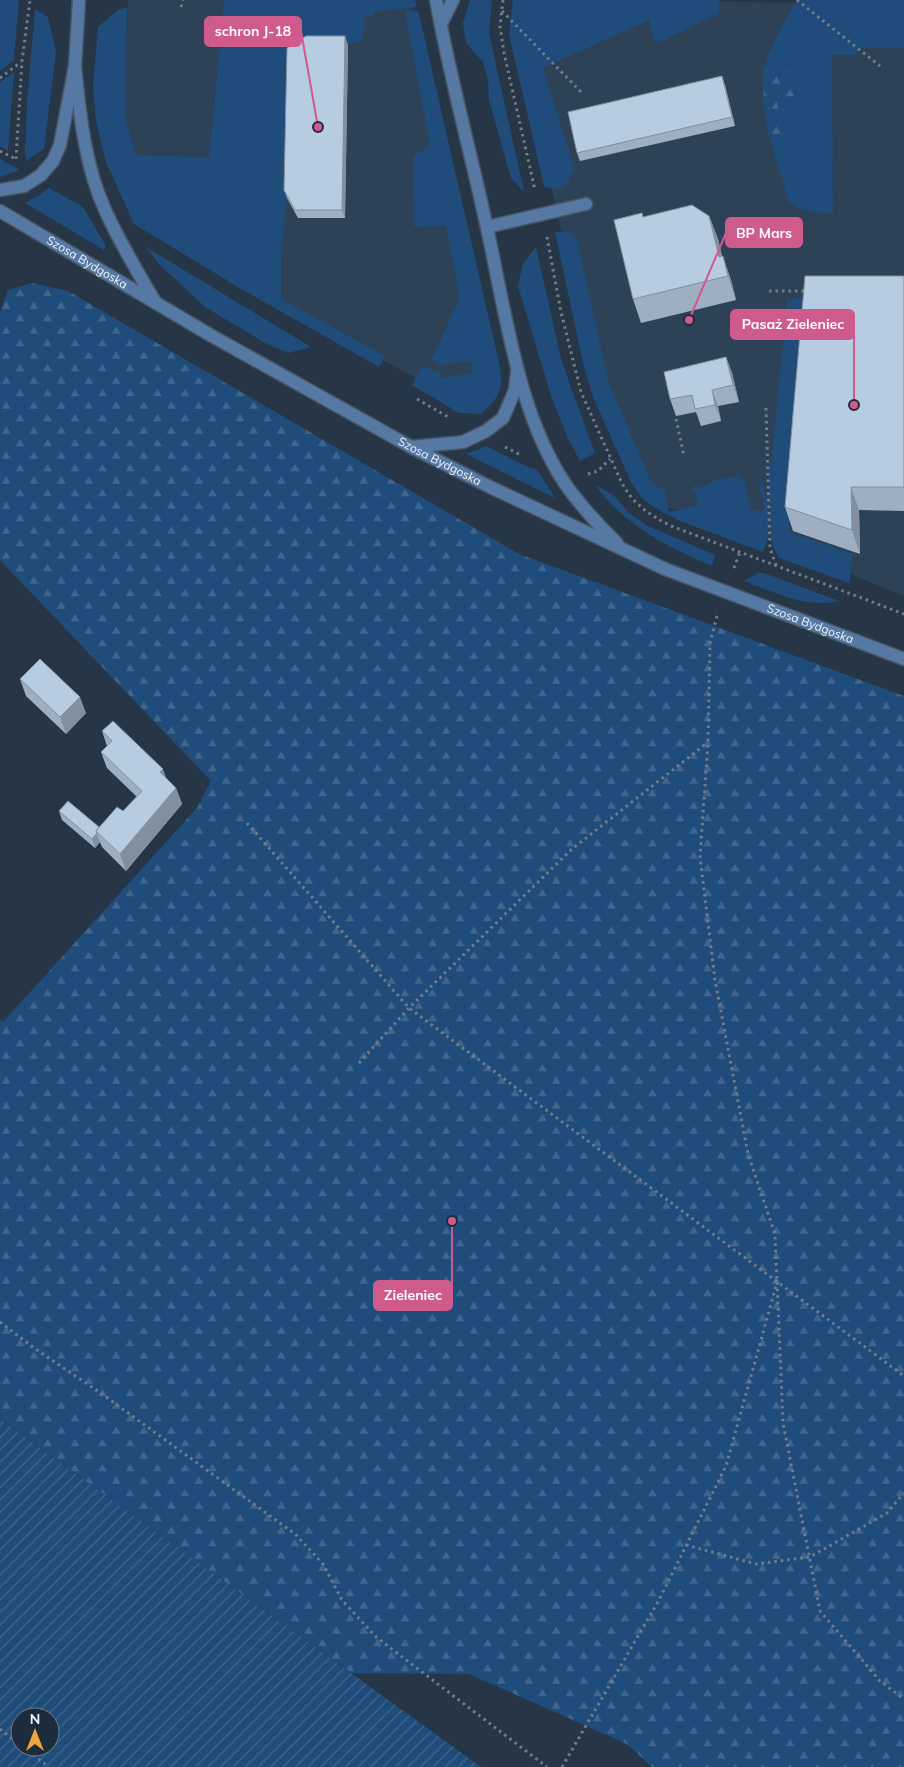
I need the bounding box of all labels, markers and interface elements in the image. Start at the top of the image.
callout: schron J-18 [205,17,301,46]
text: schron J-18 [215,22,291,40]
callout: BP Mars [726,218,802,247]
text: BP Mars [736,224,792,242]
street label: Szosa Bydgoska [44,232,131,292]
callout: Pasaż Zieleniec [731,310,854,339]
text: Pasaż Zieleniec [742,315,844,333]
street label: Szosa Bydgoska [395,433,484,488]
street label: Szosa Bydgoska [765,600,856,646]
callout: Zieleniec [374,1281,452,1310]
text: Zieleniec [384,1286,442,1304]
north arrow [10,1707,60,1757]
text: N [30,1710,40,1728]

